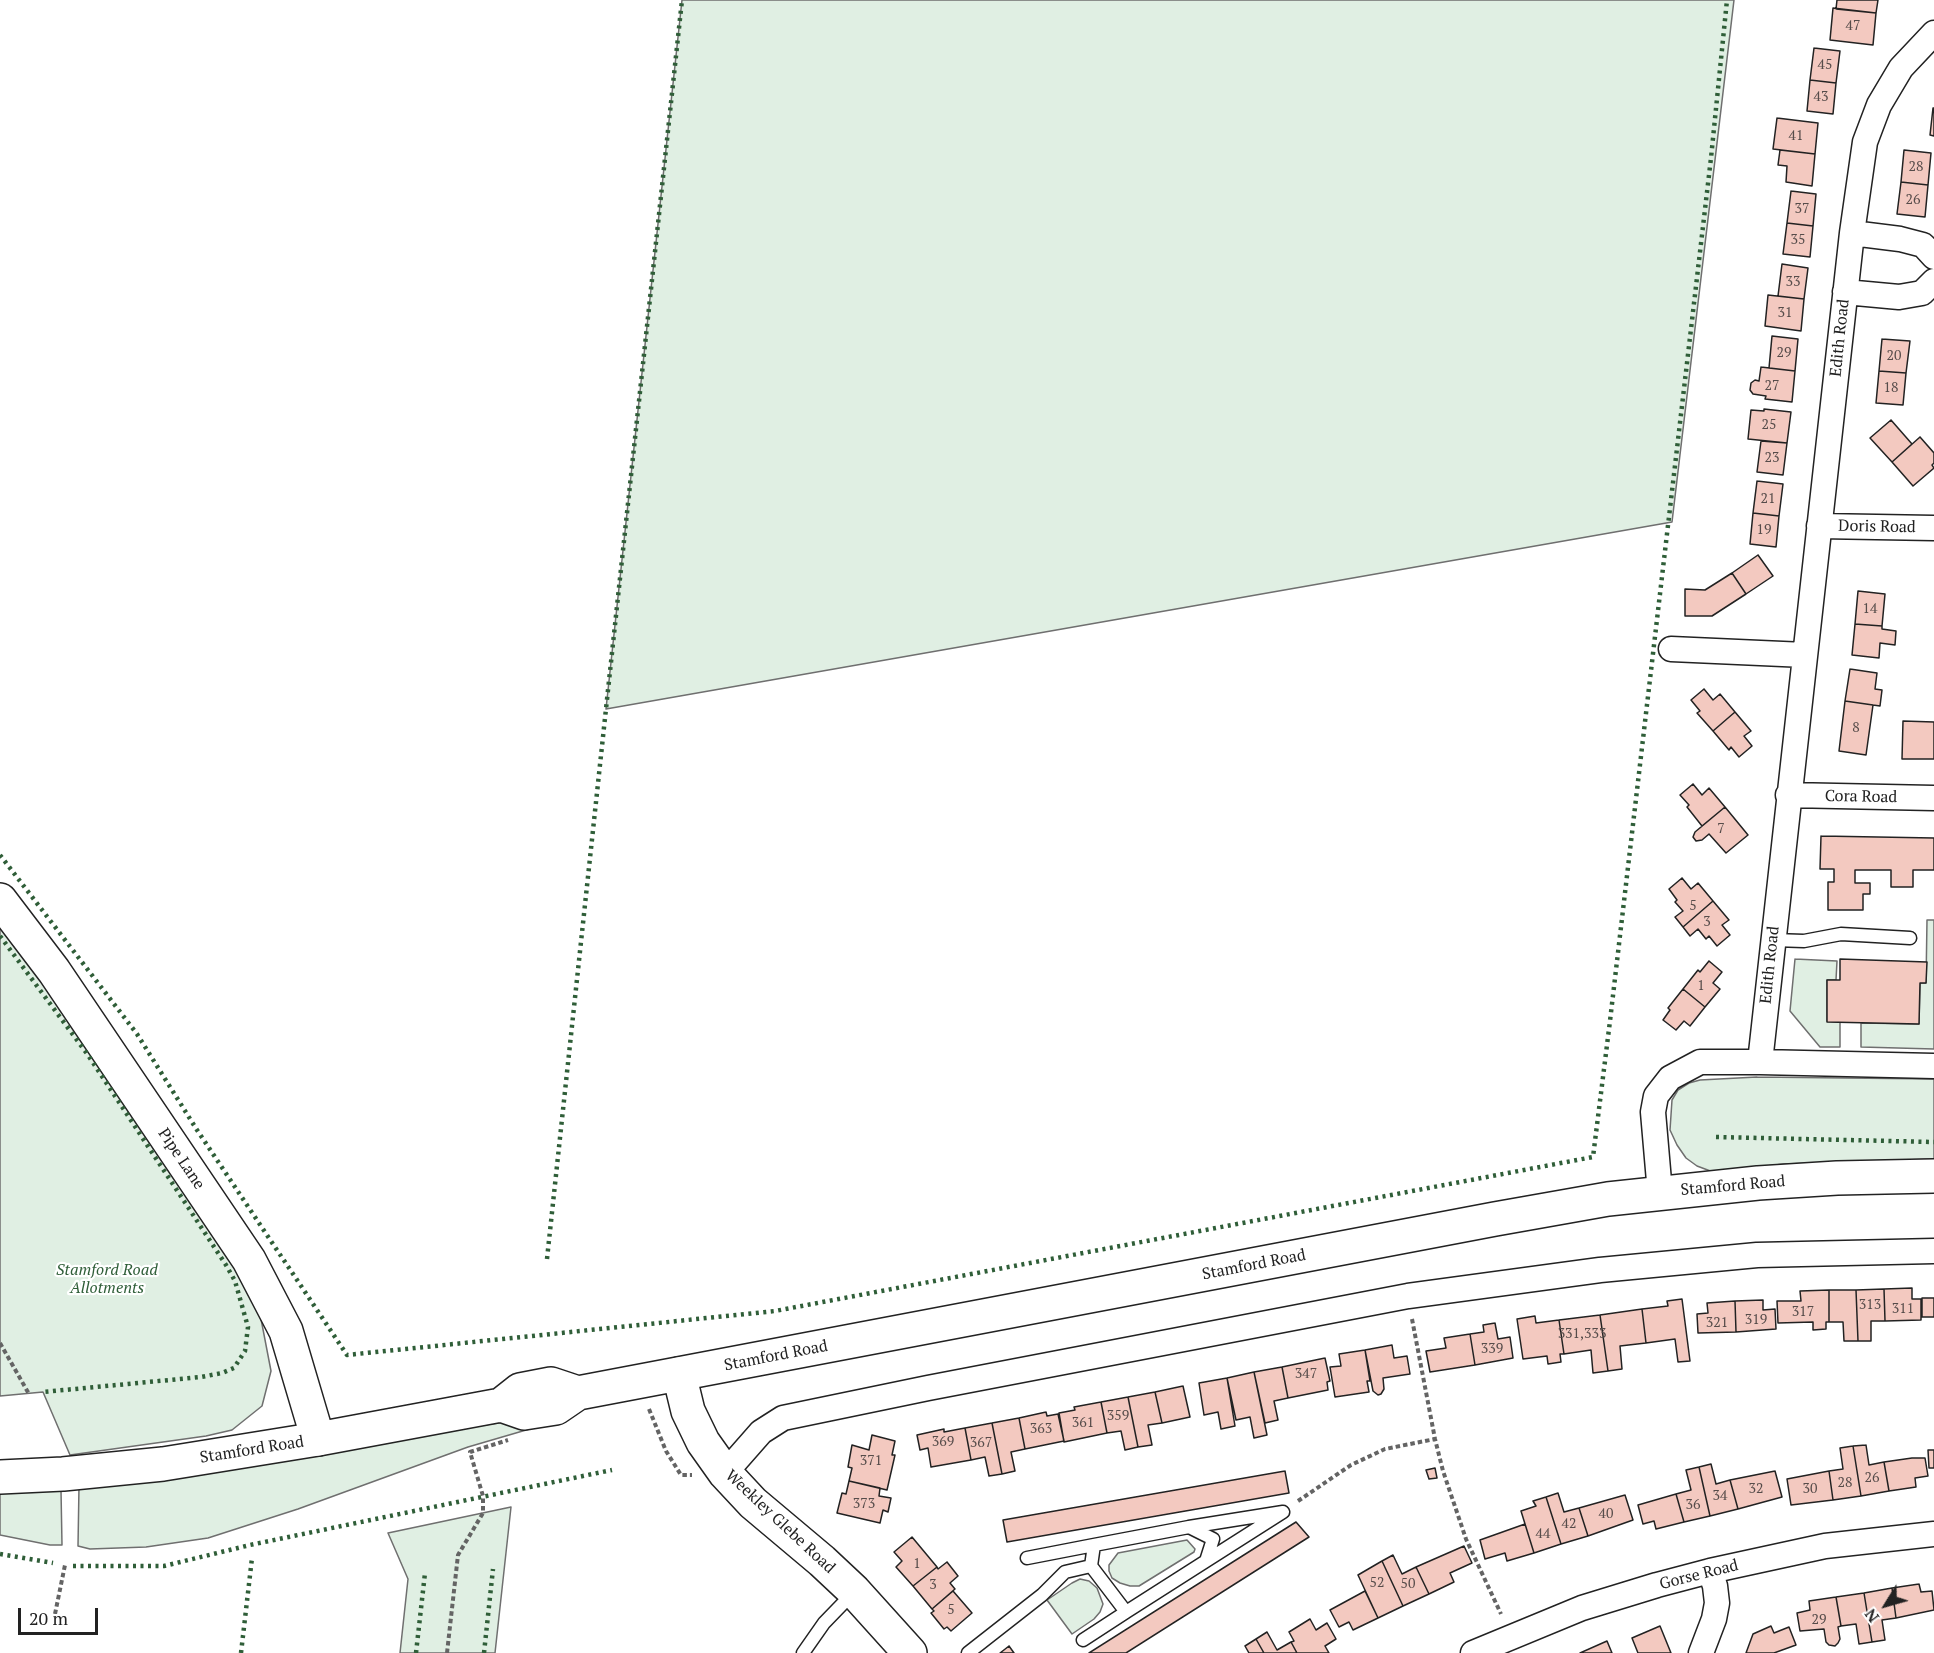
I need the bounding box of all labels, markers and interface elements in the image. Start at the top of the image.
house number: 47 [1846,18,1860,34]
house number: 45 [1818,57,1832,73]
house number: 43 [1814,89,1828,105]
house number: 41 [1789,128,1803,144]
house number: 28 [1909,159,1923,175]
house number: 26 [1906,192,1920,208]
house number: 37 [1795,201,1809,217]
house number: 35 [1791,232,1805,248]
house number: 33 [1786,274,1800,290]
street label: Edith Road [1826,298,1854,378]
house number: 31 [1778,305,1792,321]
house number: 29 [1777,345,1791,361]
house number: 20 [1887,348,1901,364]
house number: 27 [1765,378,1779,394]
house number: 18 [1884,380,1898,396]
house number: 25 [1762,417,1776,433]
house number: 23 [1765,450,1779,466]
house number: 21 [1761,491,1775,507]
street label: Doris Road [1838,517,1916,537]
house number: 19 [1757,522,1771,538]
house number: 14 [1863,601,1877,617]
house number: 8 [1852,720,1860,736]
street label: Cora Road [1825,787,1897,807]
house number: 7 [1717,821,1725,837]
house number: 5 [1689,898,1697,914]
house number: 3 [1703,914,1711,930]
street label: Edith Road [1756,925,1784,1005]
house number: 1 [1697,978,1705,994]
street label: Pipe Lane [154,1125,208,1193]
street label: Stamford Road [1680,1172,1786,1200]
street label: Stamford Road [1201,1246,1307,1284]
park label: Stamford Road Allotments [56,1260,158,1298]
house number: 313 [1859,1297,1881,1313]
house number: 311 [1892,1301,1914,1317]
house number: 317 [1792,1304,1814,1320]
house number: 319 [1745,1312,1767,1328]
house number: 321 [1706,1315,1728,1331]
house number: 331,333 [1558,1326,1606,1342]
street label: Stamford Road [723,1337,829,1375]
house number: 339 [1481,1341,1503,1357]
house number: 347 [1295,1366,1317,1382]
house number: 359 [1107,1408,1129,1424]
house number: 361 [1072,1415,1094,1431]
house number: 363 [1030,1421,1052,1437]
street label: Stamford Road [199,1432,305,1468]
house number: 369 [932,1434,954,1450]
house number: 367 [970,1435,992,1451]
house number: 371 [860,1453,882,1469]
street label: Weekley Glebe Road [721,1466,839,1578]
house number: 26 [1865,1470,1879,1486]
house number: 28 [1838,1475,1852,1491]
house number: 32 [1749,1481,1763,1497]
house number: 30 [1803,1481,1817,1497]
house number: 34 [1713,1488,1727,1504]
house number: 373 [853,1496,875,1512]
house number: 36 [1686,1497,1700,1513]
house number: 40 [1599,1506,1613,1522]
house number: 42 [1562,1516,1576,1532]
house number: 44 [1536,1526,1550,1542]
house number: 1 [913,1556,921,1572]
street label: Gorse Road [1658,1556,1740,1594]
house number: 52 [1370,1575,1384,1591]
north arrow [1856,1575,1916,1635]
house number: 50 [1401,1576,1415,1592]
house number: 3 [929,1577,937,1593]
scale bar [21,1596,100,1634]
house number: 5 [947,1602,955,1618]
text: N [1859,1604,1884,1627]
text: 20 m [29,1606,68,1630]
house number: 29 [1812,1612,1826,1628]

